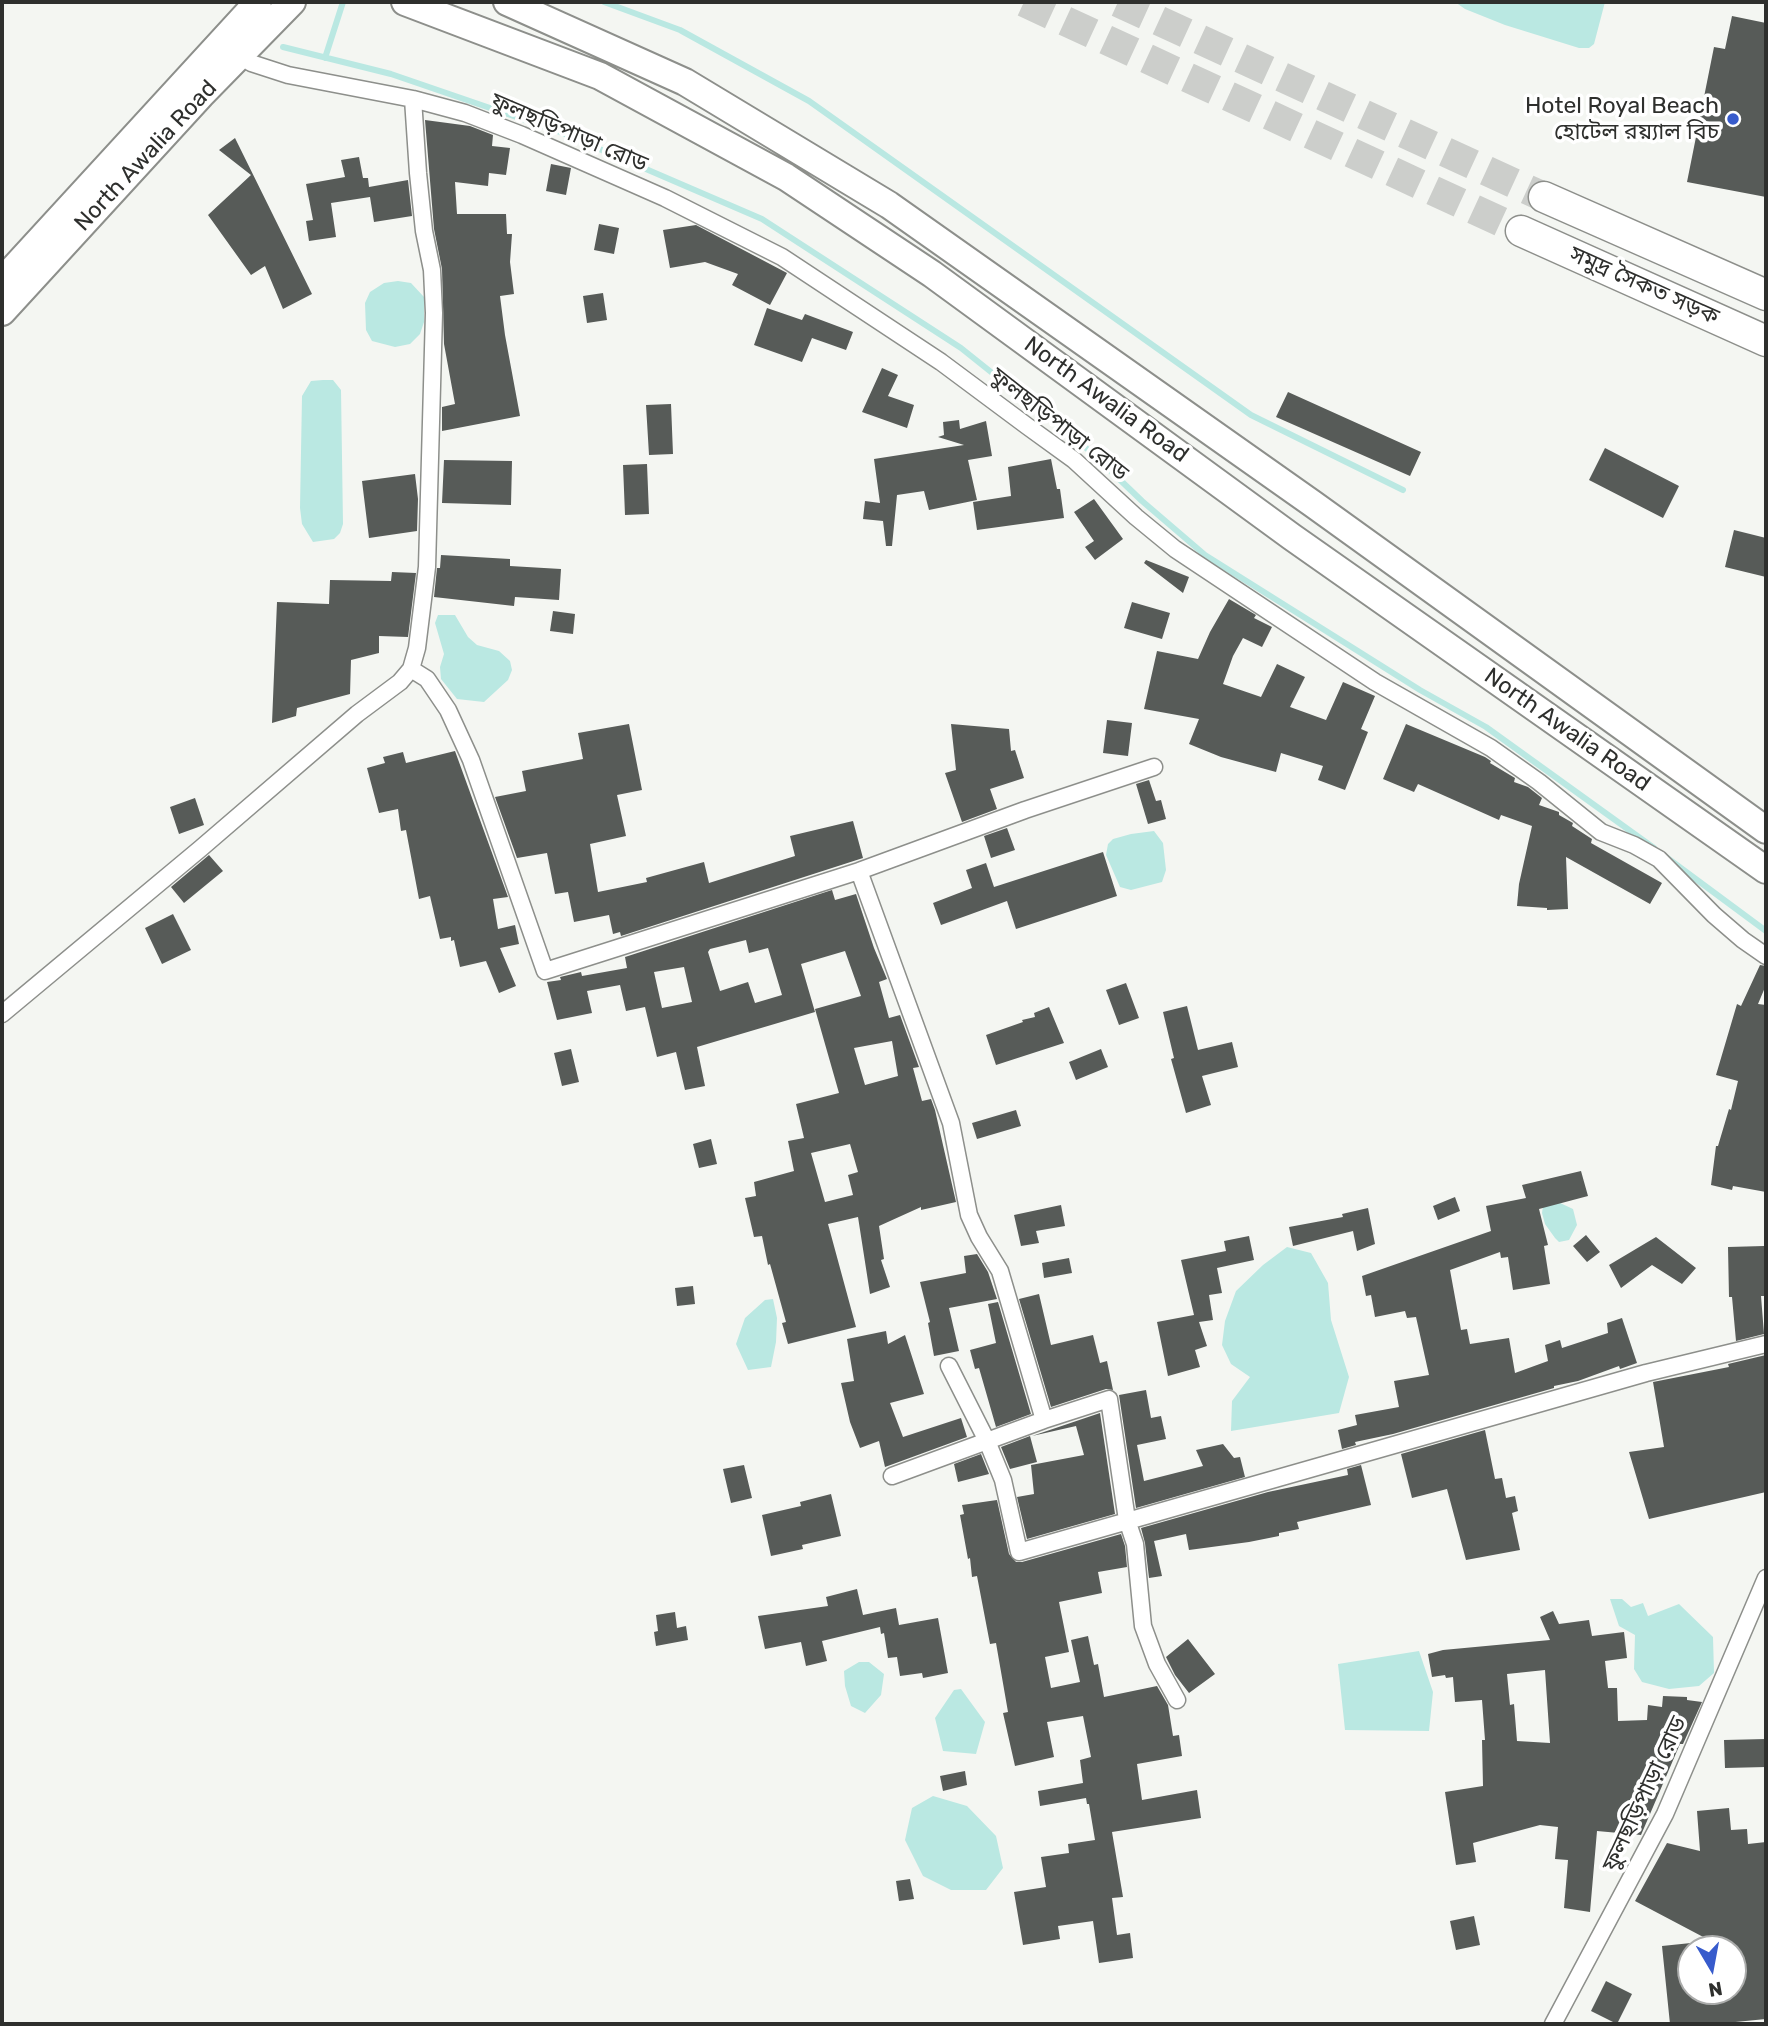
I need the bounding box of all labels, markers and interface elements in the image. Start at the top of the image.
street label: North Awalia Road [69,75,223,237]
street label: ফুলছড়িপাড়া রোড [486,88,652,178]
place label: Hotel Royal Beach হোটেল রয়্যাল বিচ [1525,92,1719,146]
marker: Hotel Royal Beach হোটেল রয়্যাল বিচ [1725,111,1741,127]
street label: সমুদ্র সৈকত সড়ক [1565,241,1723,331]
street label: North Awalia Road [1018,331,1194,469]
street label: ফুলছড়িপাড়া রোড [984,363,1134,487]
street label: North Awalia Road [1479,662,1655,798]
street label: ফুলছড়িপাড়া রোড [1597,1712,1693,1876]
north arrow [1677,1935,1747,2005]
text: N [1707,1977,1724,2002]

